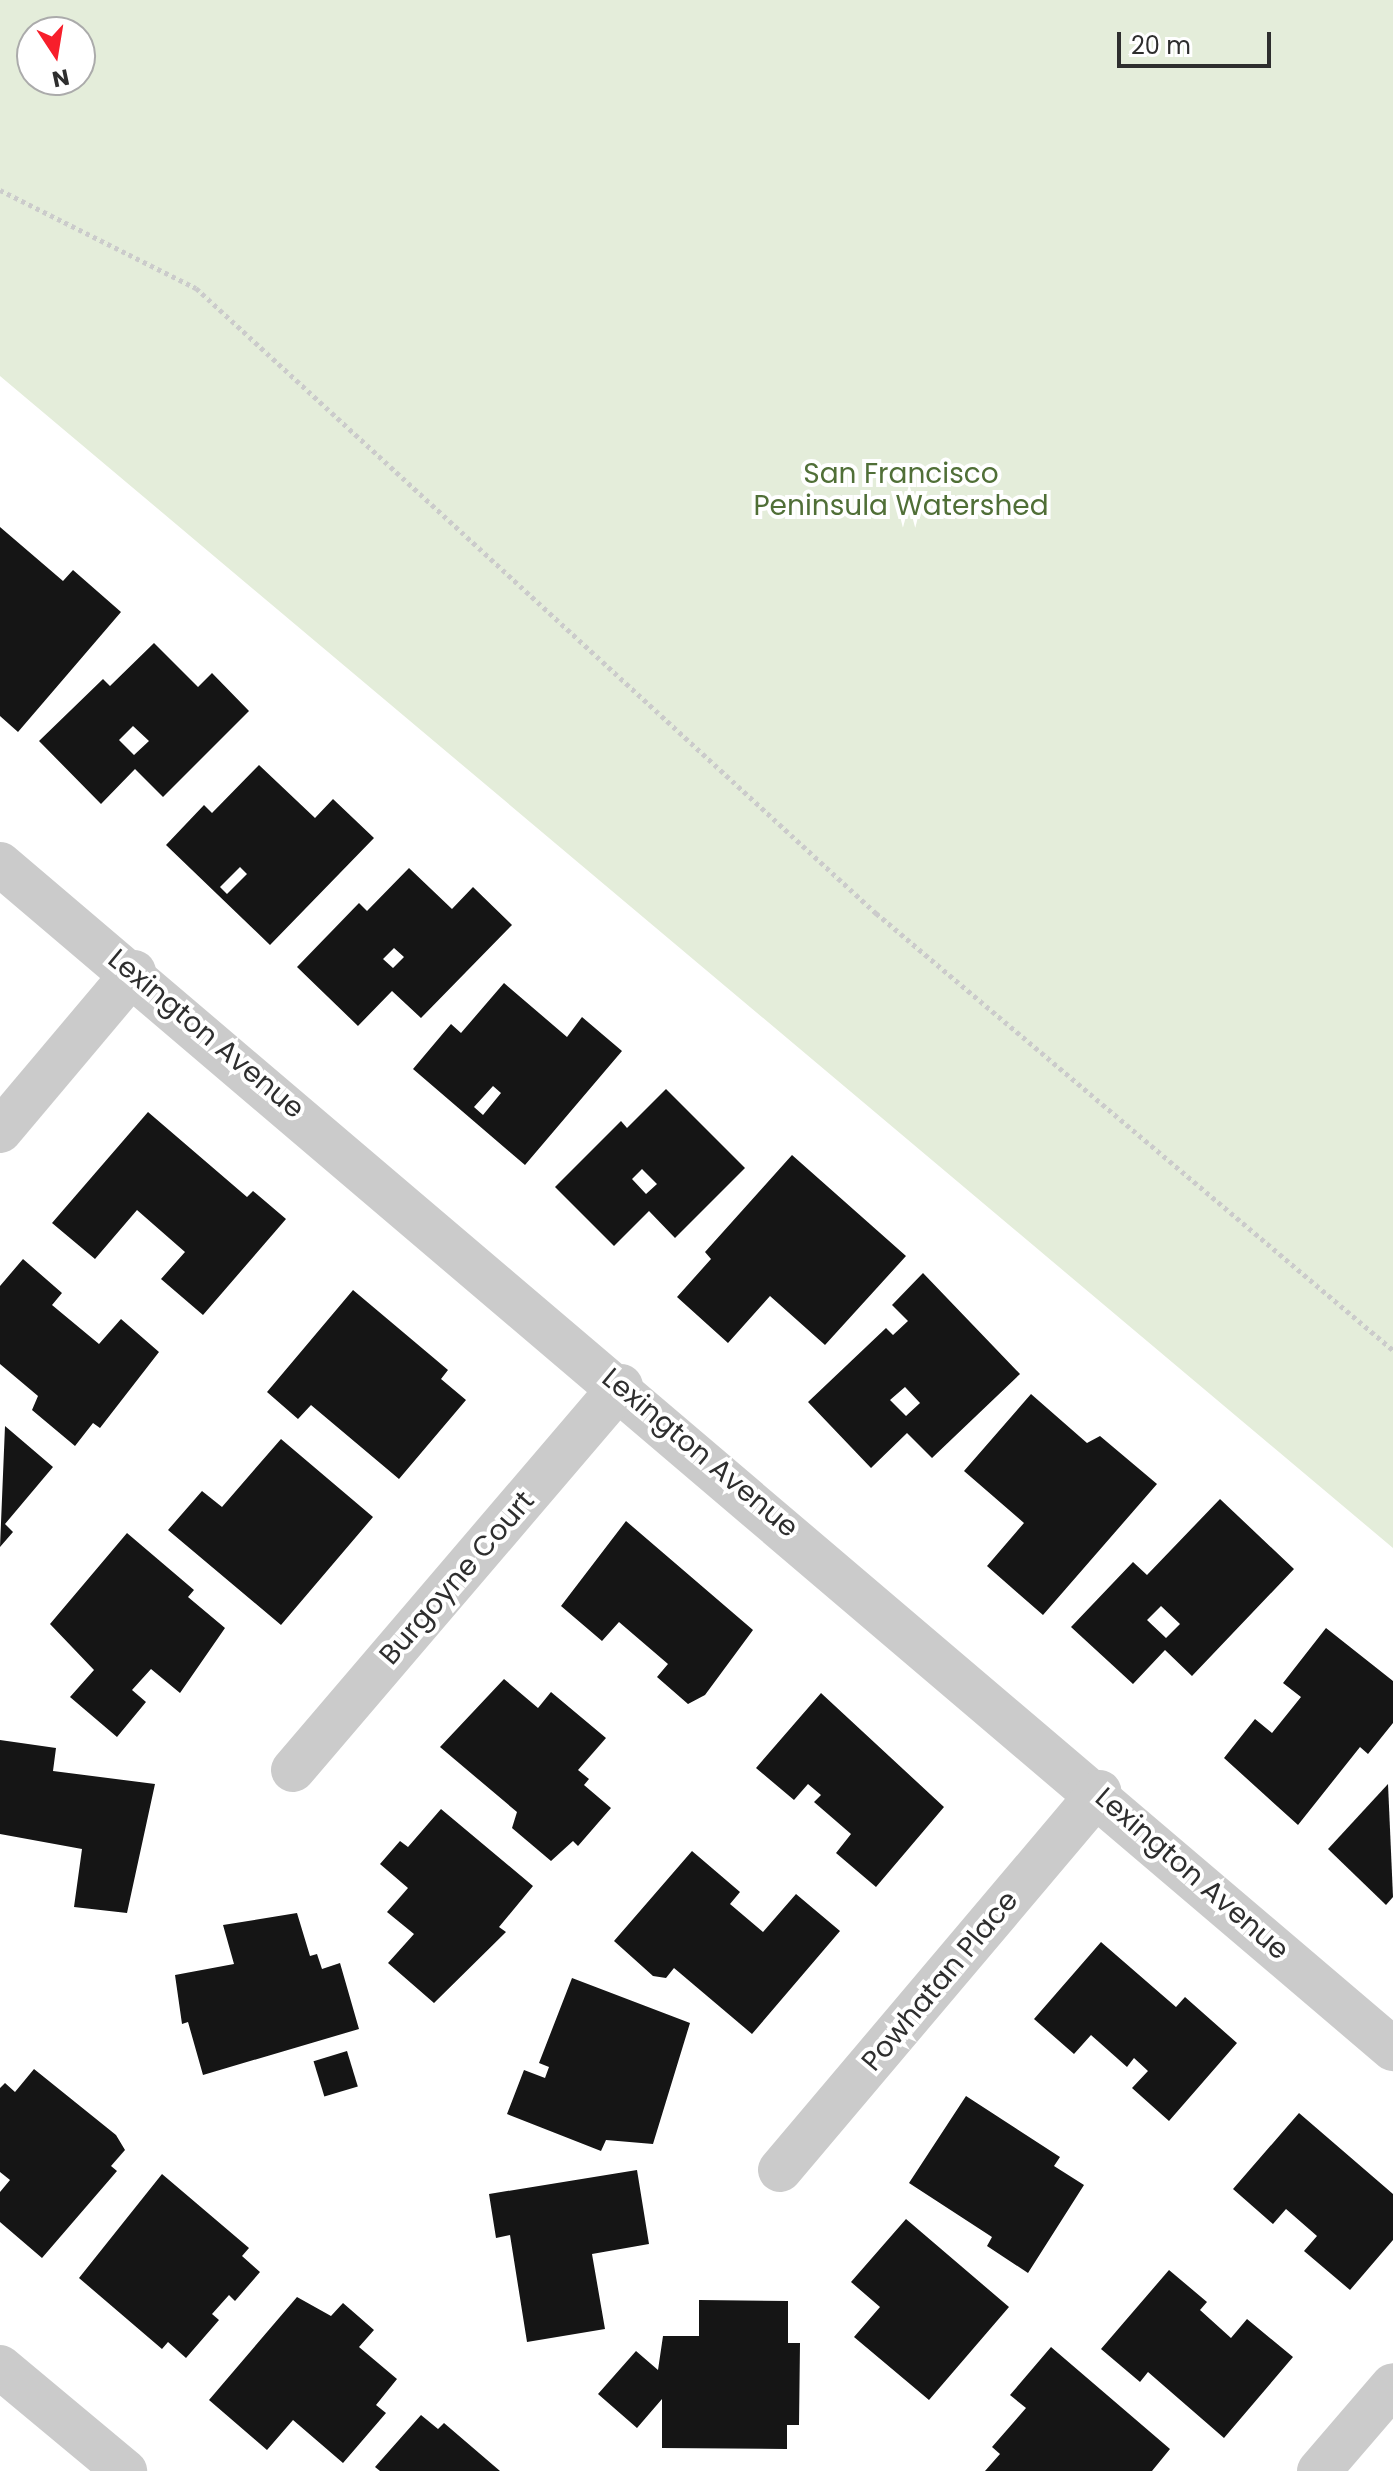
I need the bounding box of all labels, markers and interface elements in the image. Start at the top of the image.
north arrow [16,16,96,96]
scale bar [1121,16,1275,66]
text: 20 m [1131,29,1191,62]
text: N [49,61,72,95]
park label: San Francisco Peninsula Watershed [753,457,1049,523]
street label: Lexington Avenue [101,942,311,1126]
street label: Lexington Avenue [595,1361,805,1545]
street label: Burgoyne Court [372,1484,542,1672]
street label: Lexington Avenue [1088,1781,1296,1967]
street label: Powhatan Place [855,1884,1025,2078]

